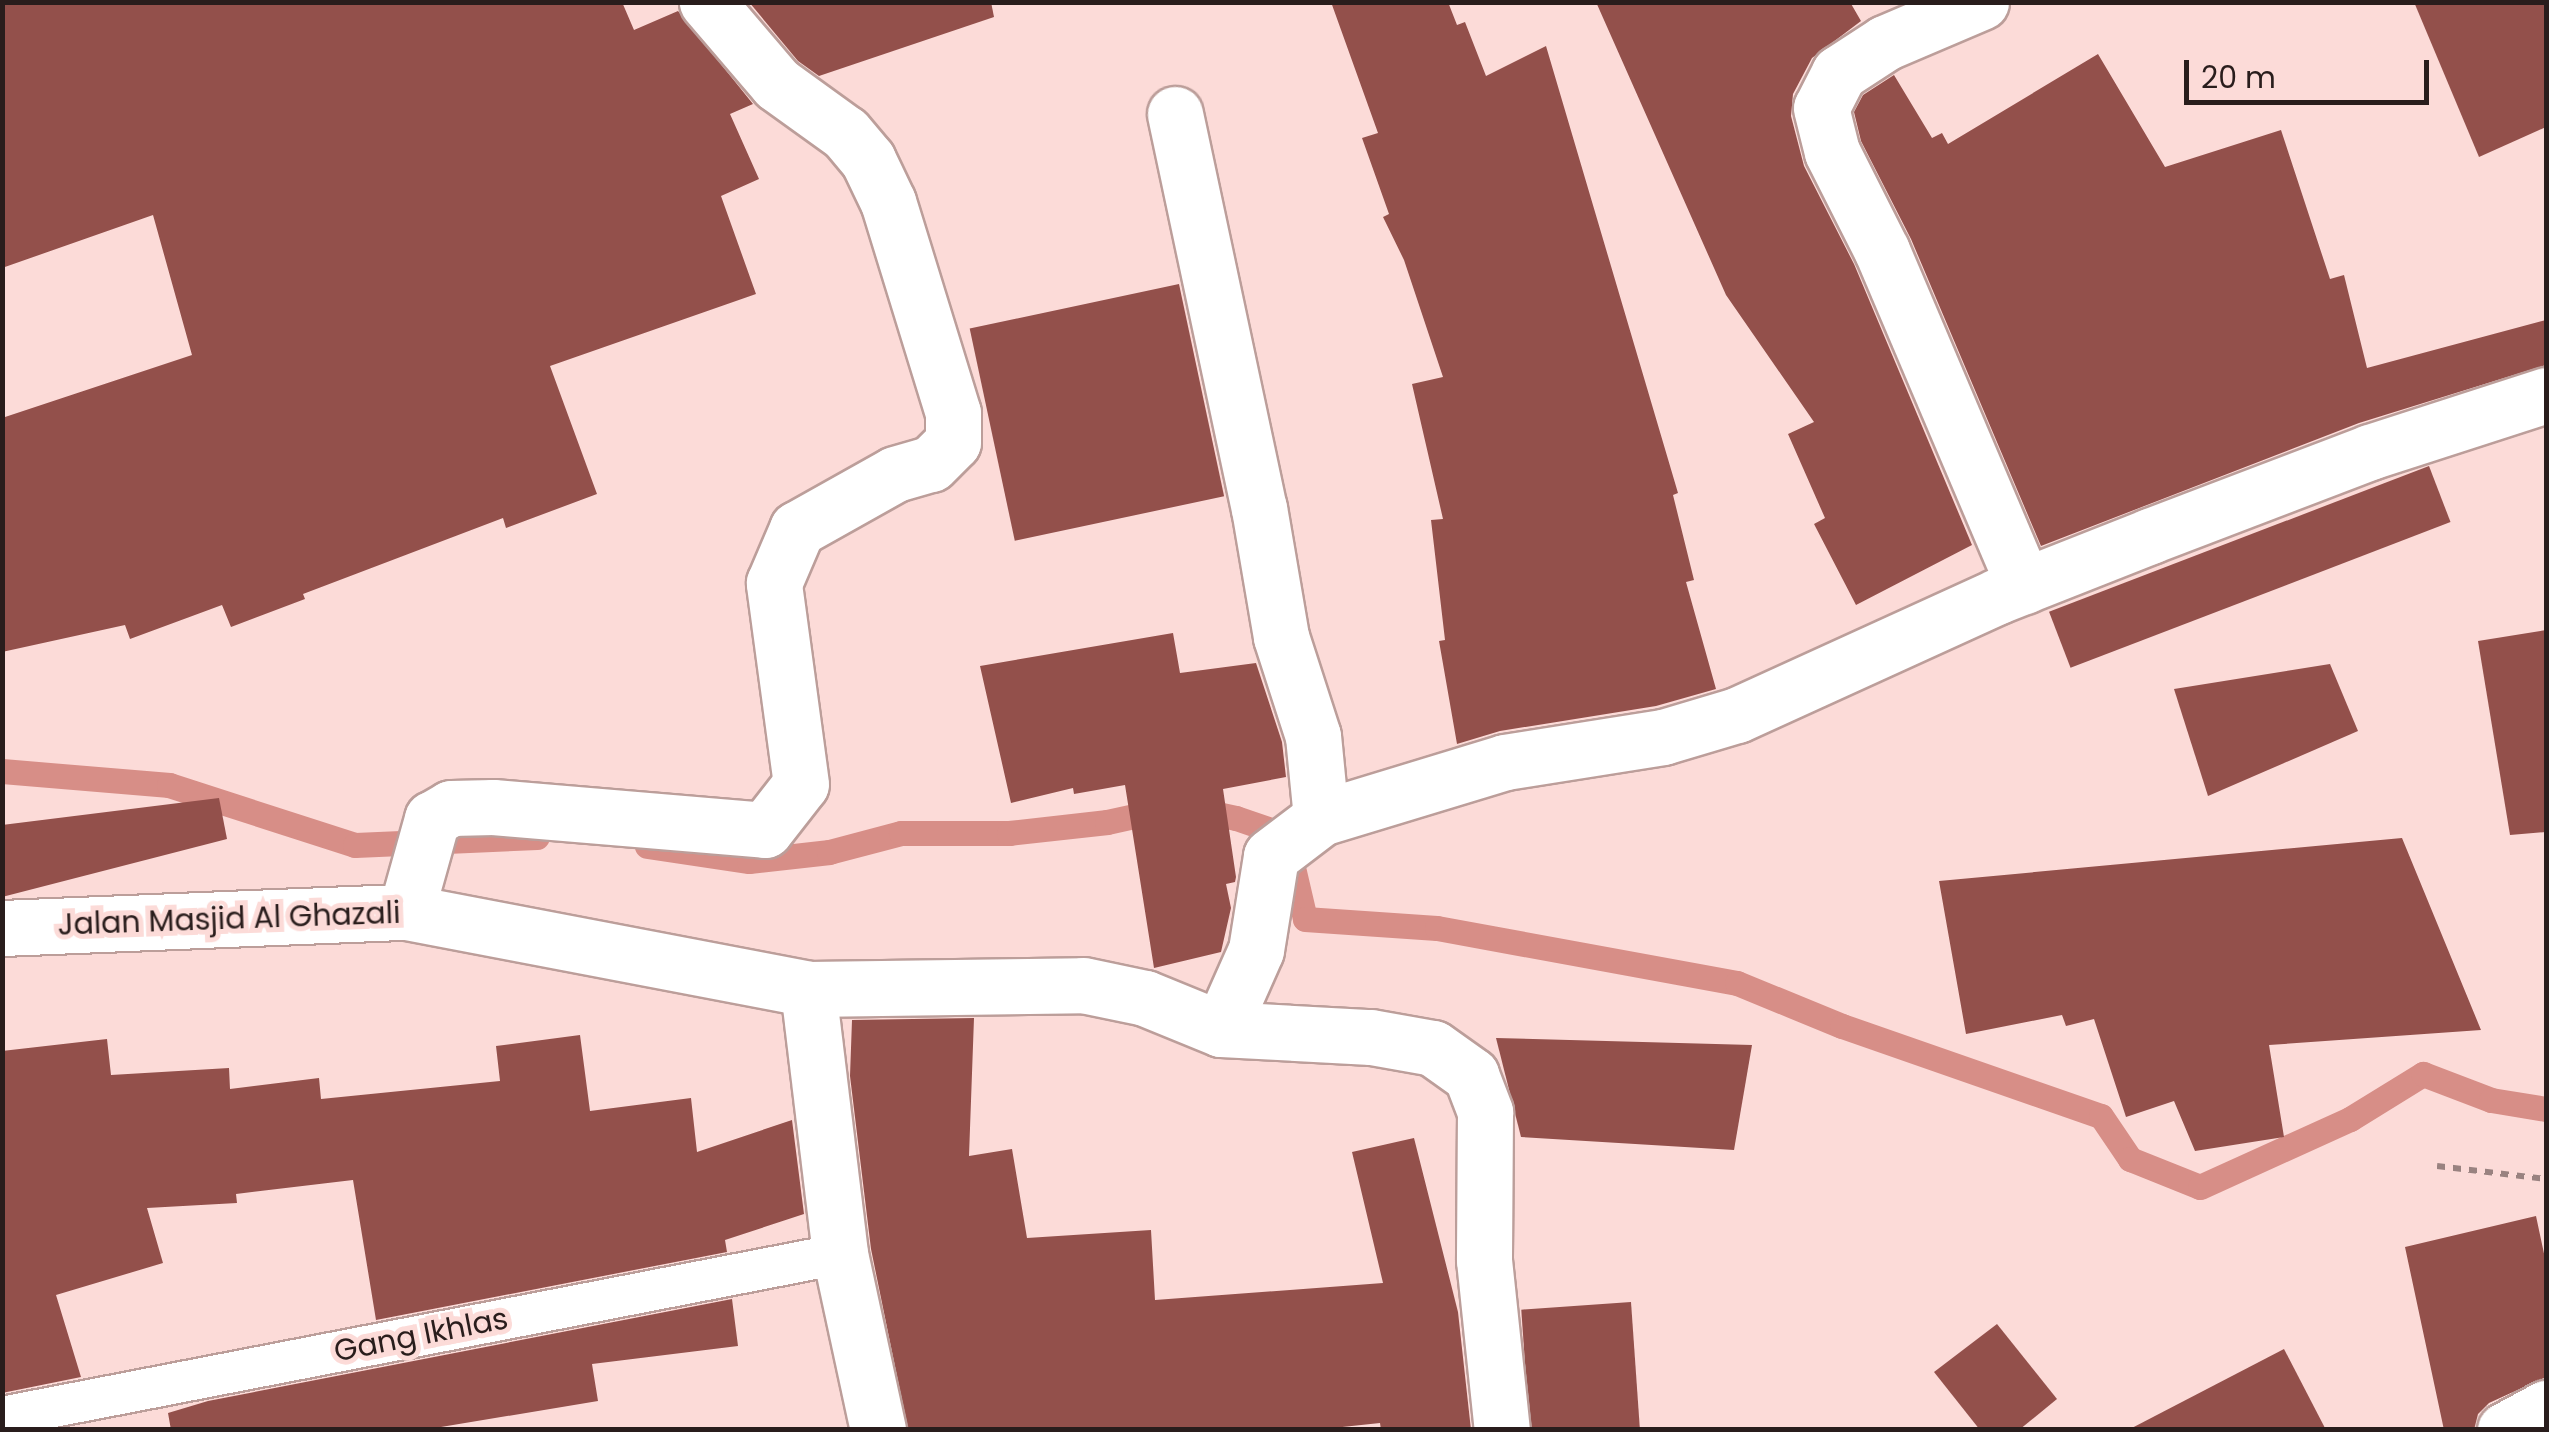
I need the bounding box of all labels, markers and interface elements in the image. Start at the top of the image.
scale bar [2189,40,2434,102]
text: 20 m [2201,56,2276,99]
street label: Jalan Masjid Al Ghazali [57,895,401,943]
street label: Gang Ikhlas [331,1300,511,1370]

